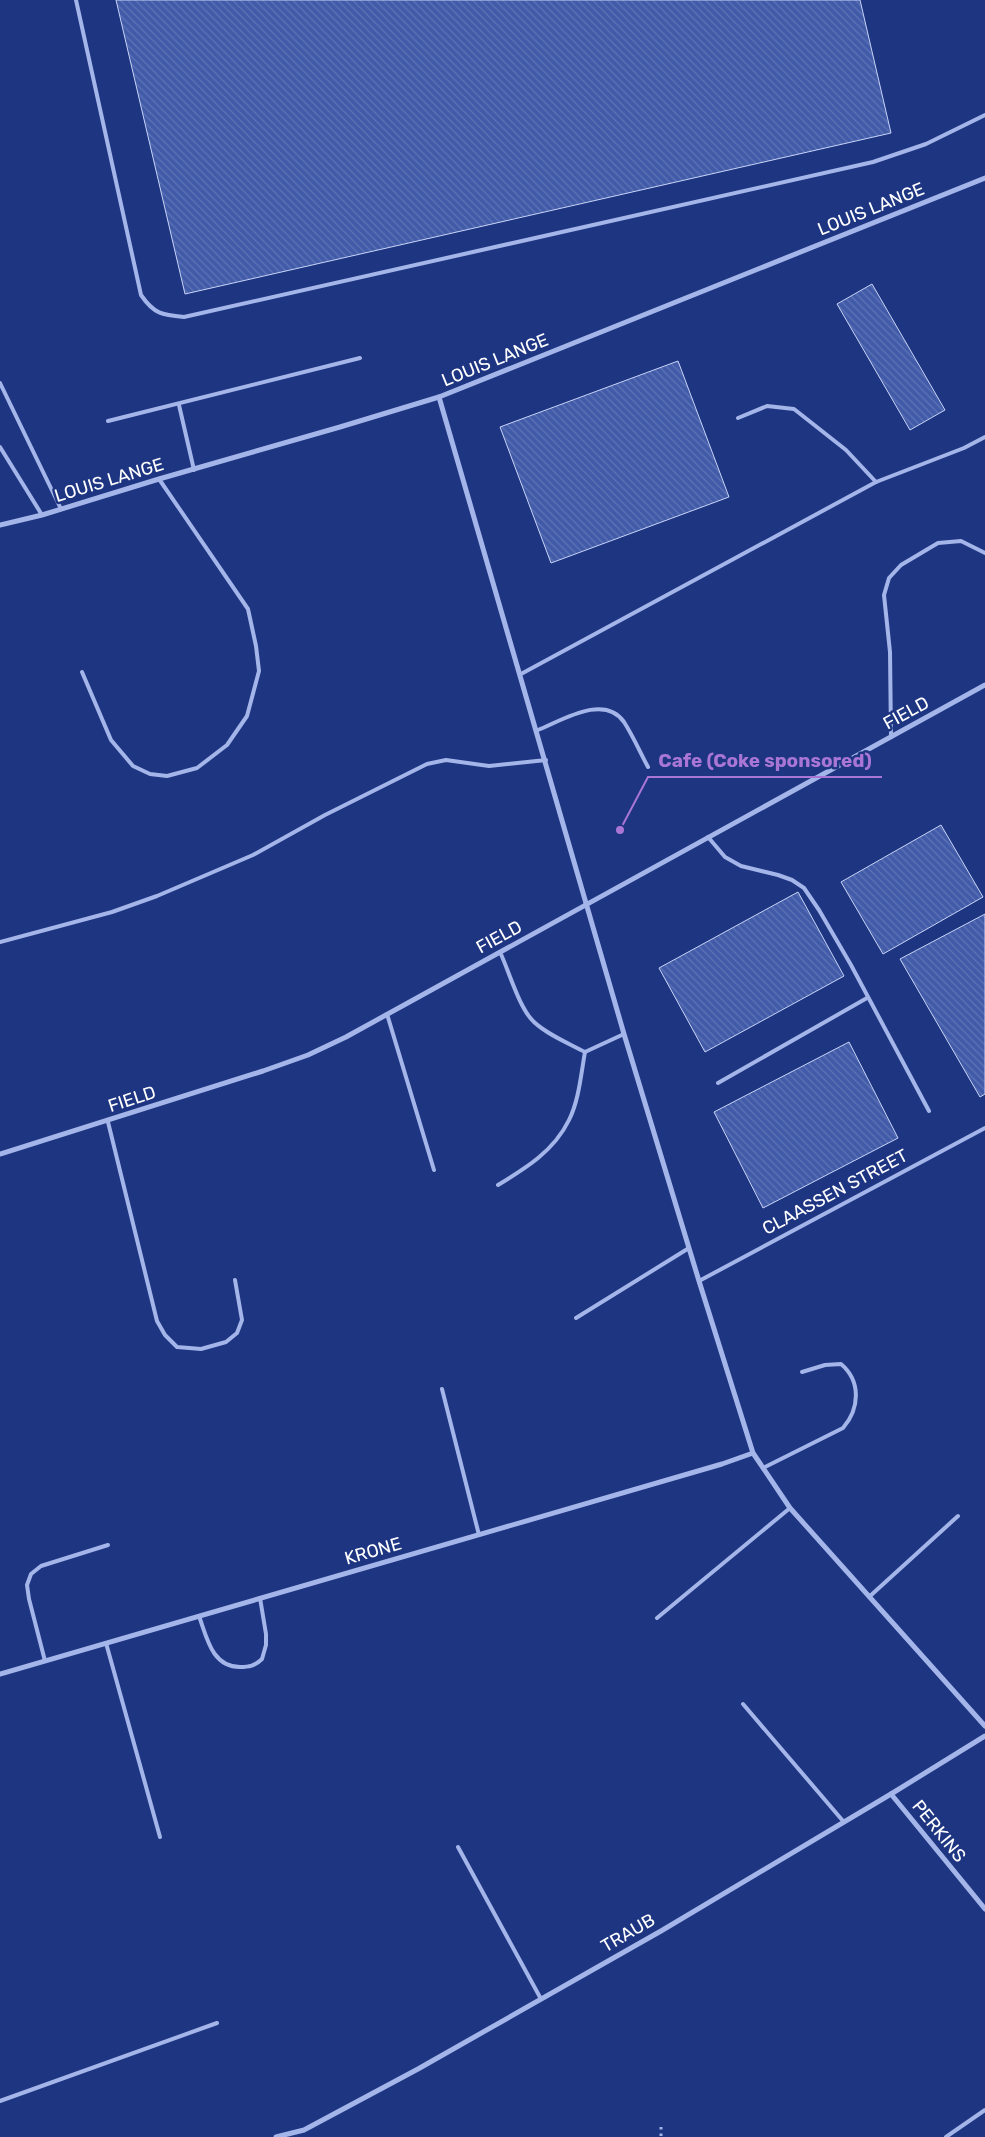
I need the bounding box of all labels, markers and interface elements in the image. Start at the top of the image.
street label: LOUIS LANGE [814,178,928,240]
street label: LOUIS LANGE [438,329,552,391]
street label: LOUIS LANGE [52,453,166,507]
street label: FIELD [879,692,933,734]
callout: Cafe (Coke sponsored) [648,743,882,777]
text: Cafe (Coke sponsored) [658,749,872,772]
street label: FIELD [472,916,526,958]
street label: FIELD [105,1081,159,1117]
street label: CLAASSEN STREET [758,1144,912,1240]
street label: KRONE [342,1532,404,1570]
street label: PERKINS [907,1795,971,1867]
street label: TRAUB [597,1909,659,1957]

